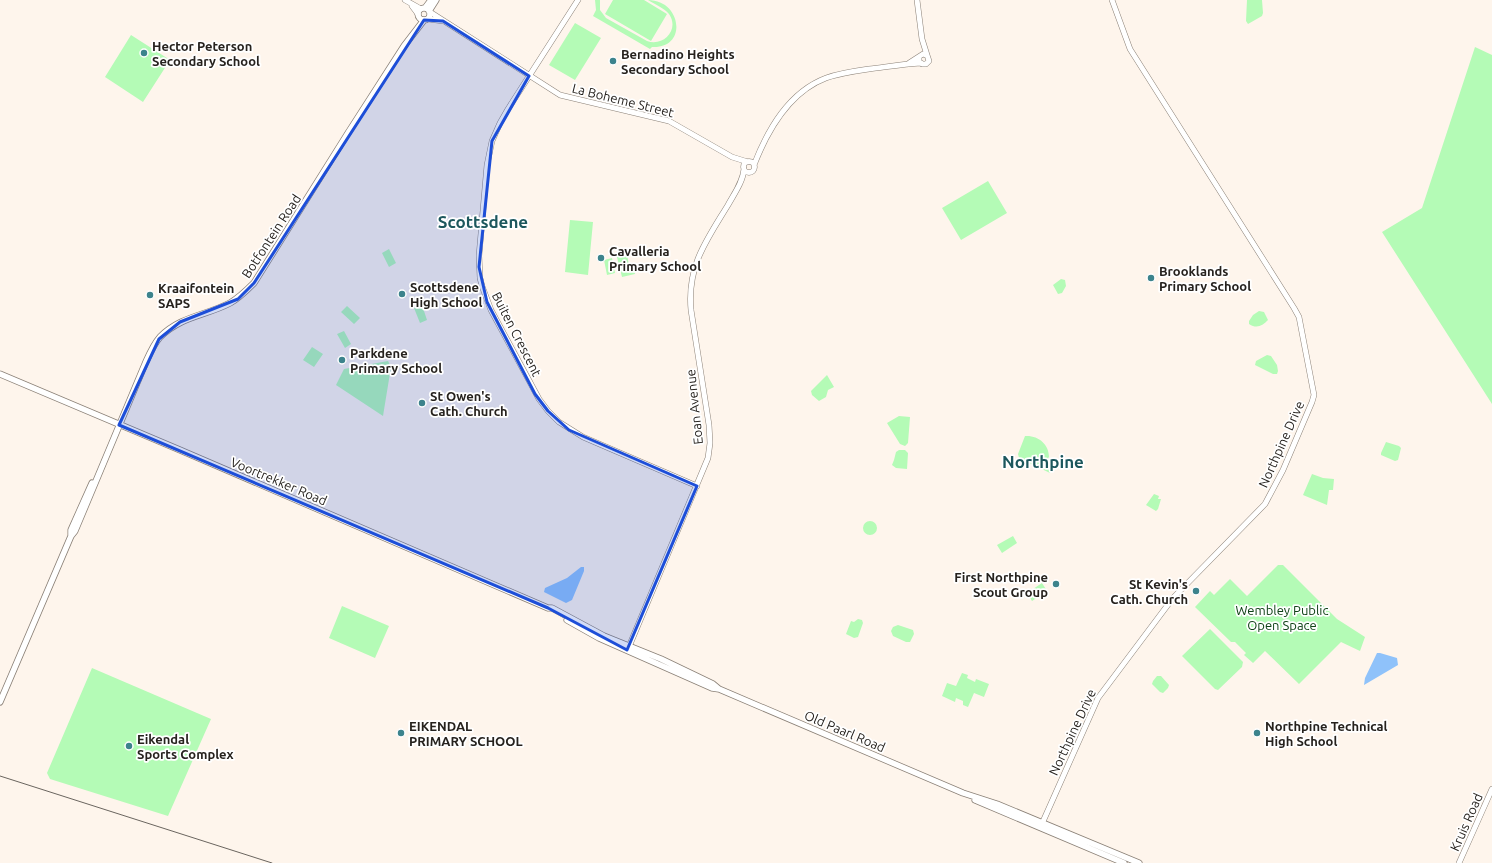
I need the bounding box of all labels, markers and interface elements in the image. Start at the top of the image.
place label: Hector Peterson Secondary School [152,39,260,68]
place label: Bernadino Heights Secondary School [621,47,735,76]
marker: Hector Peterson Secondary School [139,48,149,58]
marker: Bernadino Heights Secondary School [608,56,618,66]
street label: La Boheme Street [571,81,675,119]
street label: Botfontein Road [239,192,303,280]
district label: Scottsdene [438,212,528,231]
place label: Cavalleria Primary School [609,244,701,273]
marker: Cavalleria Primary School [596,253,606,263]
place label: Brooklands Primary School [1159,264,1251,293]
marker: Brooklands Primary School [1146,273,1156,283]
place label: Scottsdene High School [410,280,482,309]
place label: Kraaifontein SAPS [158,281,234,310]
marker: Scottsdene High School [397,289,407,299]
street label: Buiten Crescent [490,289,544,379]
marker: Kraaifontein SAPS [145,290,155,300]
place label: Parkdene Primary School [350,346,442,375]
marker: Parkdene Primary School [337,355,347,365]
street label: Eoan Avenue [683,369,705,445]
place label: St Owen's Cath. Church [430,389,508,418]
marker: St Owen's Cath. Church [417,398,427,408]
street label: Northpine Drive [1256,398,1306,490]
district label: Northpine [1002,452,1084,471]
street label: Voortrekker Road [229,454,329,508]
place label: First Northpine Scout Group [954,570,1048,599]
place label: St Kevin's Cath. Church [1110,577,1188,606]
marker: First Northpine Scout Group [1051,579,1061,589]
marker: St Kevin's Cath. Church [1191,586,1201,596]
park label: Wembley Public Open Space [1235,603,1329,632]
street label: Northpine Drive [1046,687,1098,777]
street label: Old Paarl Road [803,708,887,754]
place label: EIKENDAL PRIMARY SCHOOL [409,719,523,748]
place label: Northpine Technical High School [1265,719,1387,748]
marker: EIKENDAL PRIMARY SCHOOL [396,728,406,738]
marker: Northpine Technical High School [1252,728,1262,738]
place label: Eikendal Sports Complex [137,732,234,761]
marker: Eikendal Sports Complex [124,741,134,751]
street label: Kruis Road [1447,791,1485,853]

